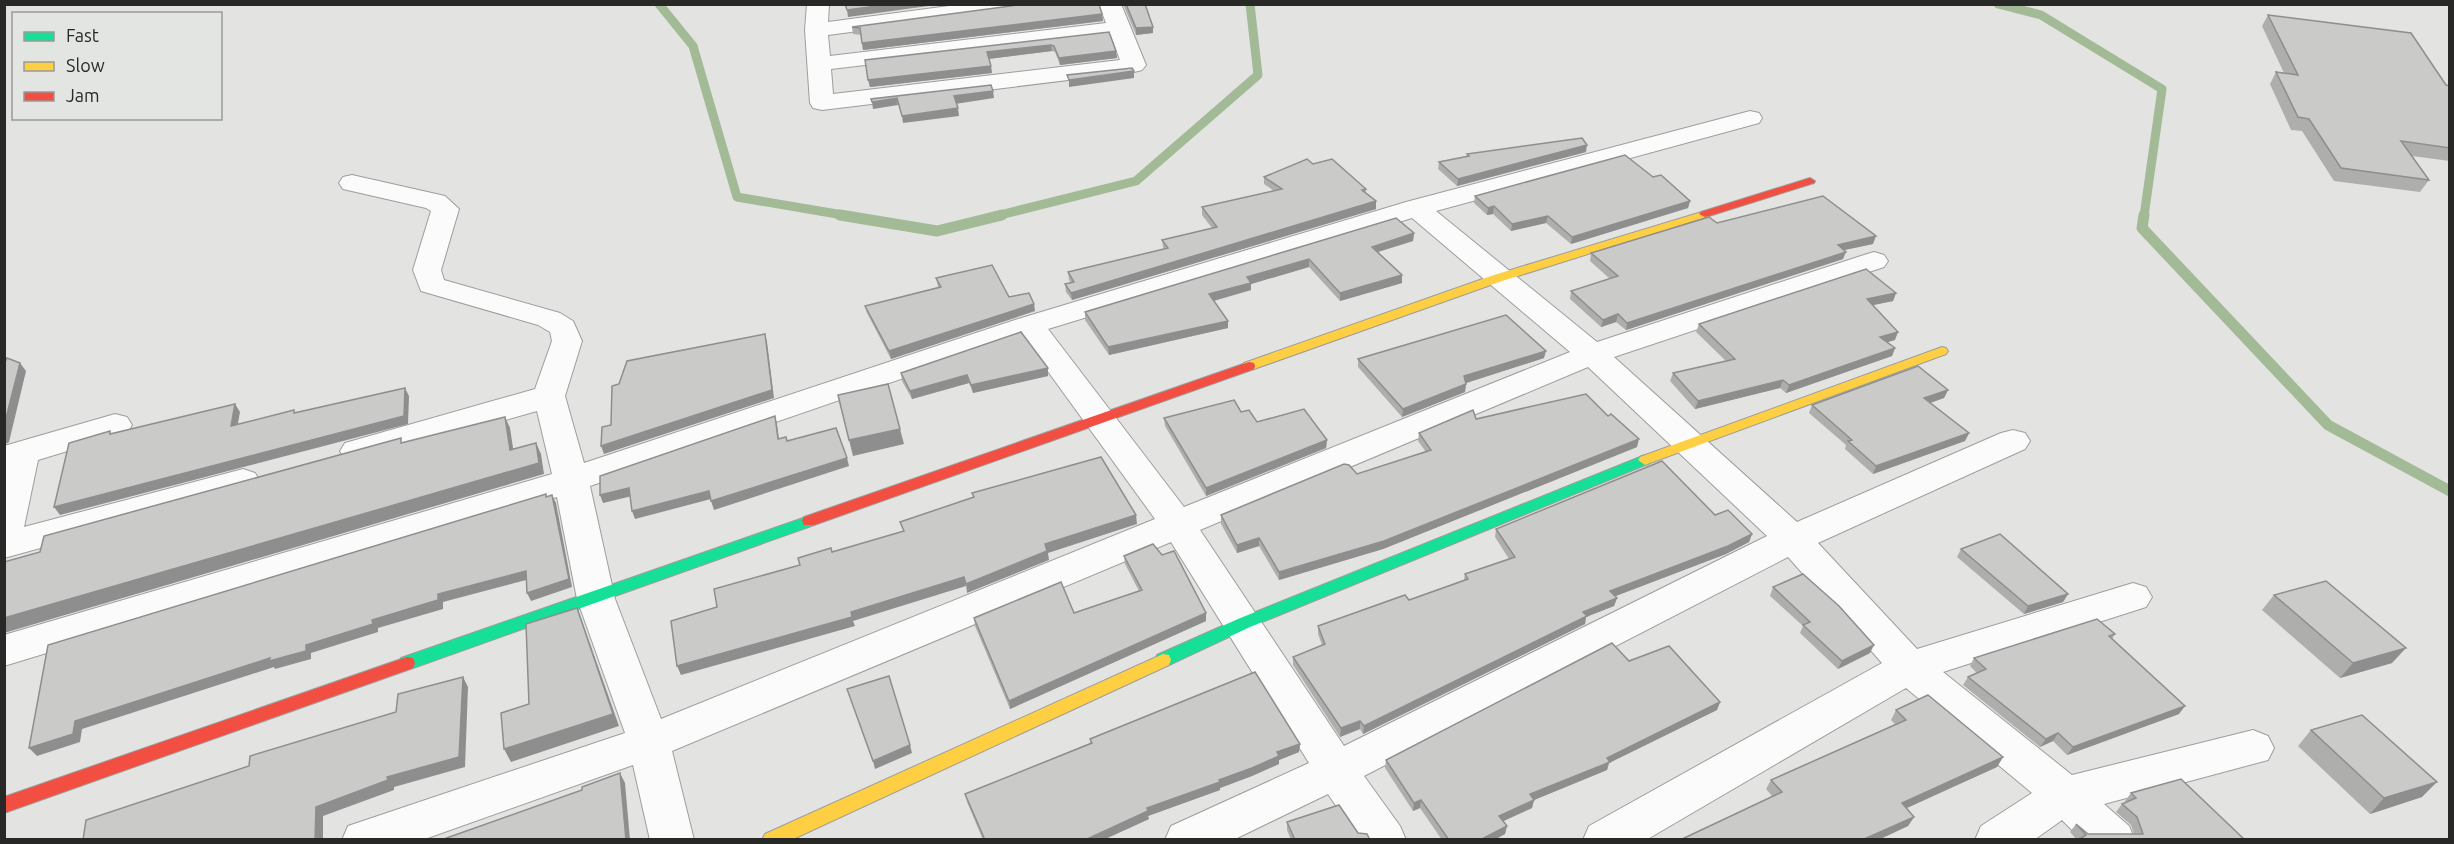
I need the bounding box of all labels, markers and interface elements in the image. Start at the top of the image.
legend [12,12,222,120]
text: Fast [66,25,99,45]
text: Slow [66,55,105,75]
text: Jam [66,85,100,105]

